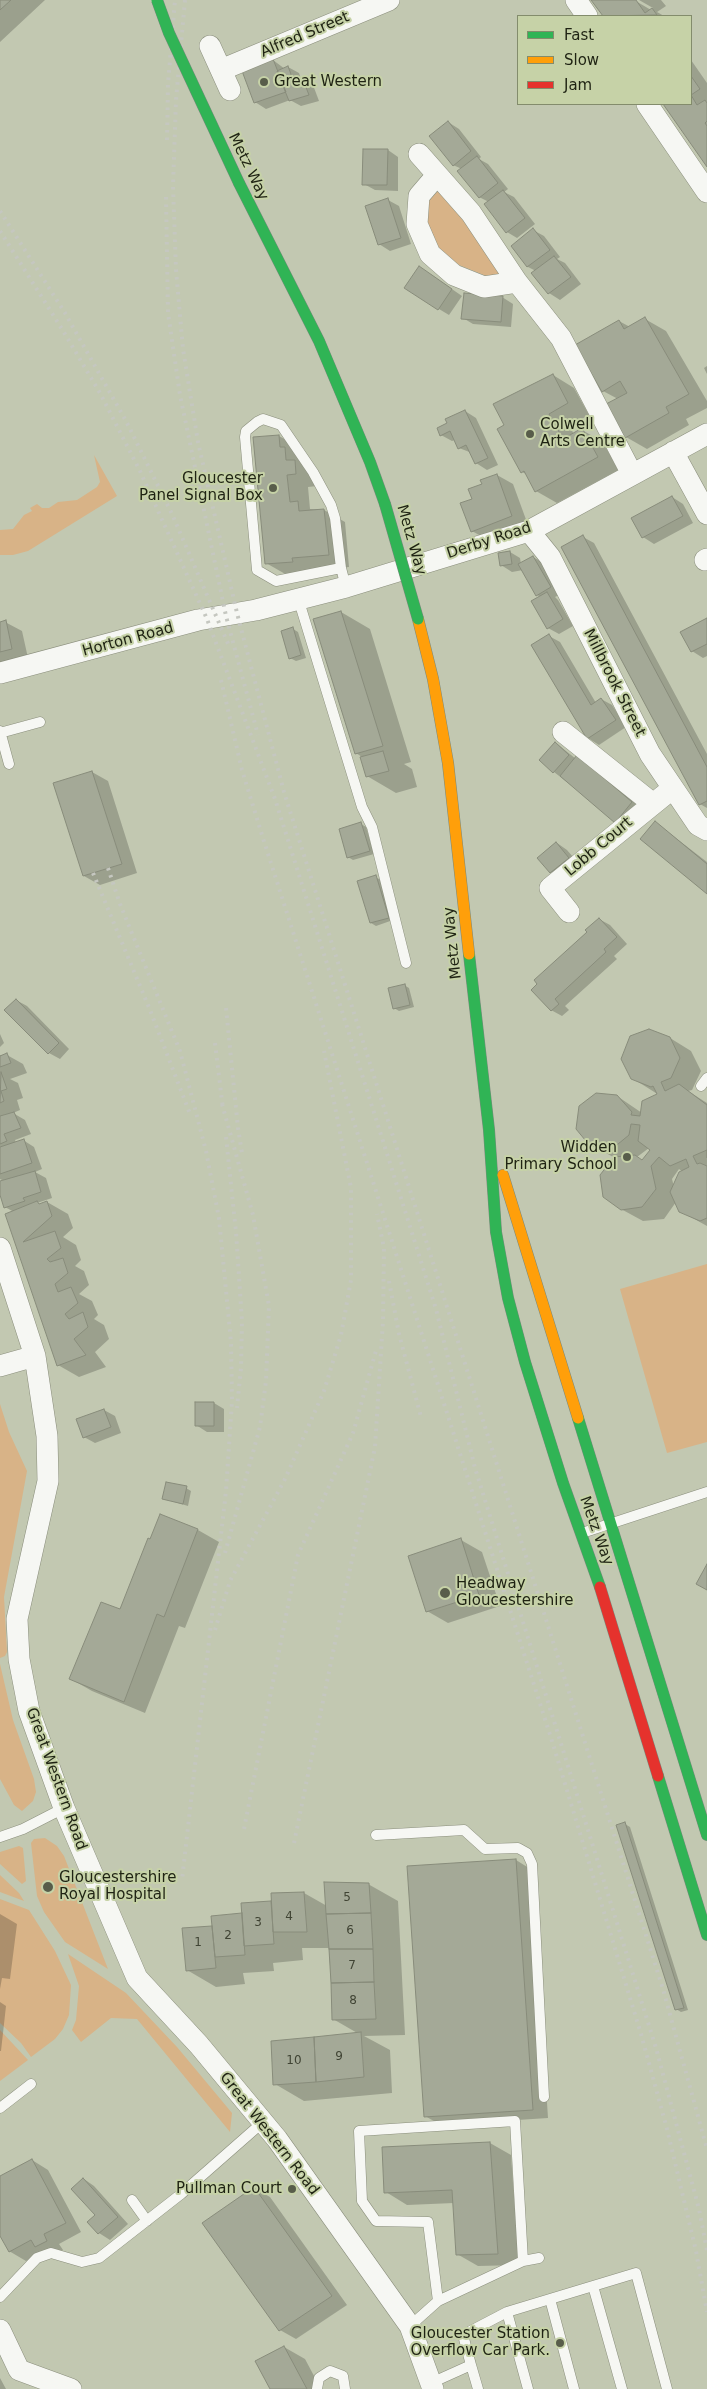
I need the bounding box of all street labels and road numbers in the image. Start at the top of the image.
street label: Alfred Street [258,8,352,62]
street label: Metz Way [224,130,272,204]
street label: Metz Way [392,503,430,577]
street label: Derby Road [444,519,534,563]
street label: Horton Road [80,619,176,661]
street label: Millbrook Street [579,626,649,740]
street label: Lobb Court [562,814,636,880]
street label: Metz Way [440,906,466,980]
street label: Metz Way [575,1494,617,1568]
street label: Great Western Road [22,1705,90,1853]
street label: Great Western Road [216,2069,322,2199]

